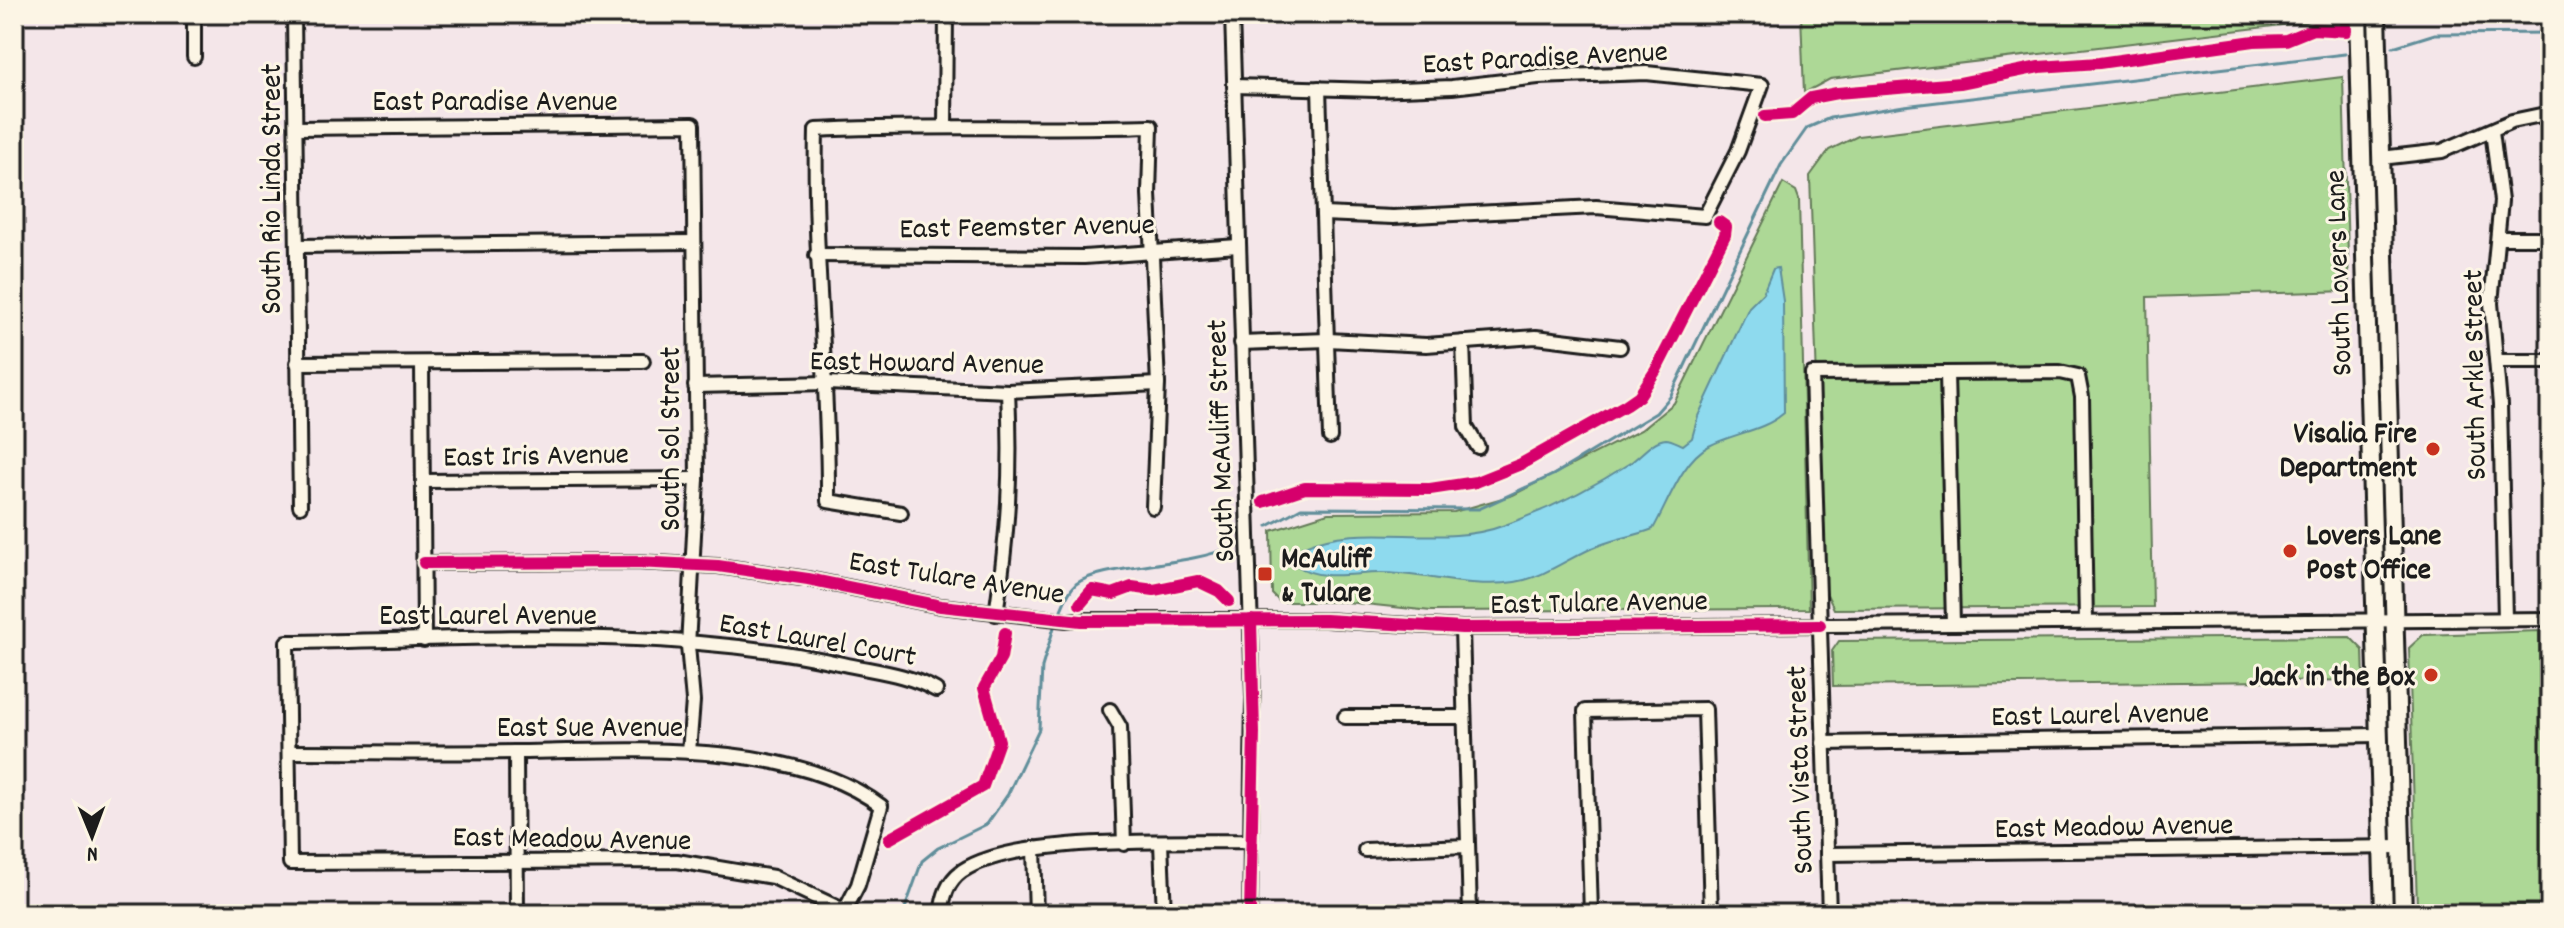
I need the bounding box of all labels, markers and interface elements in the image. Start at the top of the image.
street label: East Paradise Avenue [1422,33,1669,88]
street label: South Rio Linda Street [253,63,296,315]
street label: East Paradise Avenue [372,83,618,126]
street label: South Lovers Lane [2316,169,2367,377]
street label: East Feemster Avenue [899,206,1155,253]
street label: South Arkle Street [2454,269,2501,481]
street label: South McAuliff Street [1198,319,1249,563]
street label: East Howard Avenue [809,342,1045,389]
street label: South Sol Street [652,347,695,531]
place label: Visalia Fire Department [2279,415,2417,492]
street label: East Iris Avenue [443,435,629,482]
marker: Visalia Fire Department [2424,440,2442,458]
place label: Lovers Lane Post Office [2306,517,2441,594]
place label: McAuliff & Tulare [1281,540,1373,617]
street label: East Tulare Avenue [845,542,1067,619]
marker: Lovers Lane Post Office [2281,542,2299,560]
marker: McAuliff & Tulare [1256,565,1274,583]
street label: East Tulare Avenue [1490,582,1708,629]
street label: East Laurel Avenue [379,597,597,640]
street label: East Laurel Court [715,604,919,681]
place label: Jack in the Box [2249,658,2416,701]
street label: South Vista Street [1777,665,1828,875]
marker: Jack in the Box [2422,666,2440,684]
street label: East Laurel Avenue [1991,694,2209,741]
street label: East Sue Avenue [497,709,683,752]
north arrow [52,796,132,876]
street label: East Meadow Avenue [1994,806,2234,853]
street label: East Meadow Avenue [452,818,692,865]
text: N [86,837,98,868]

